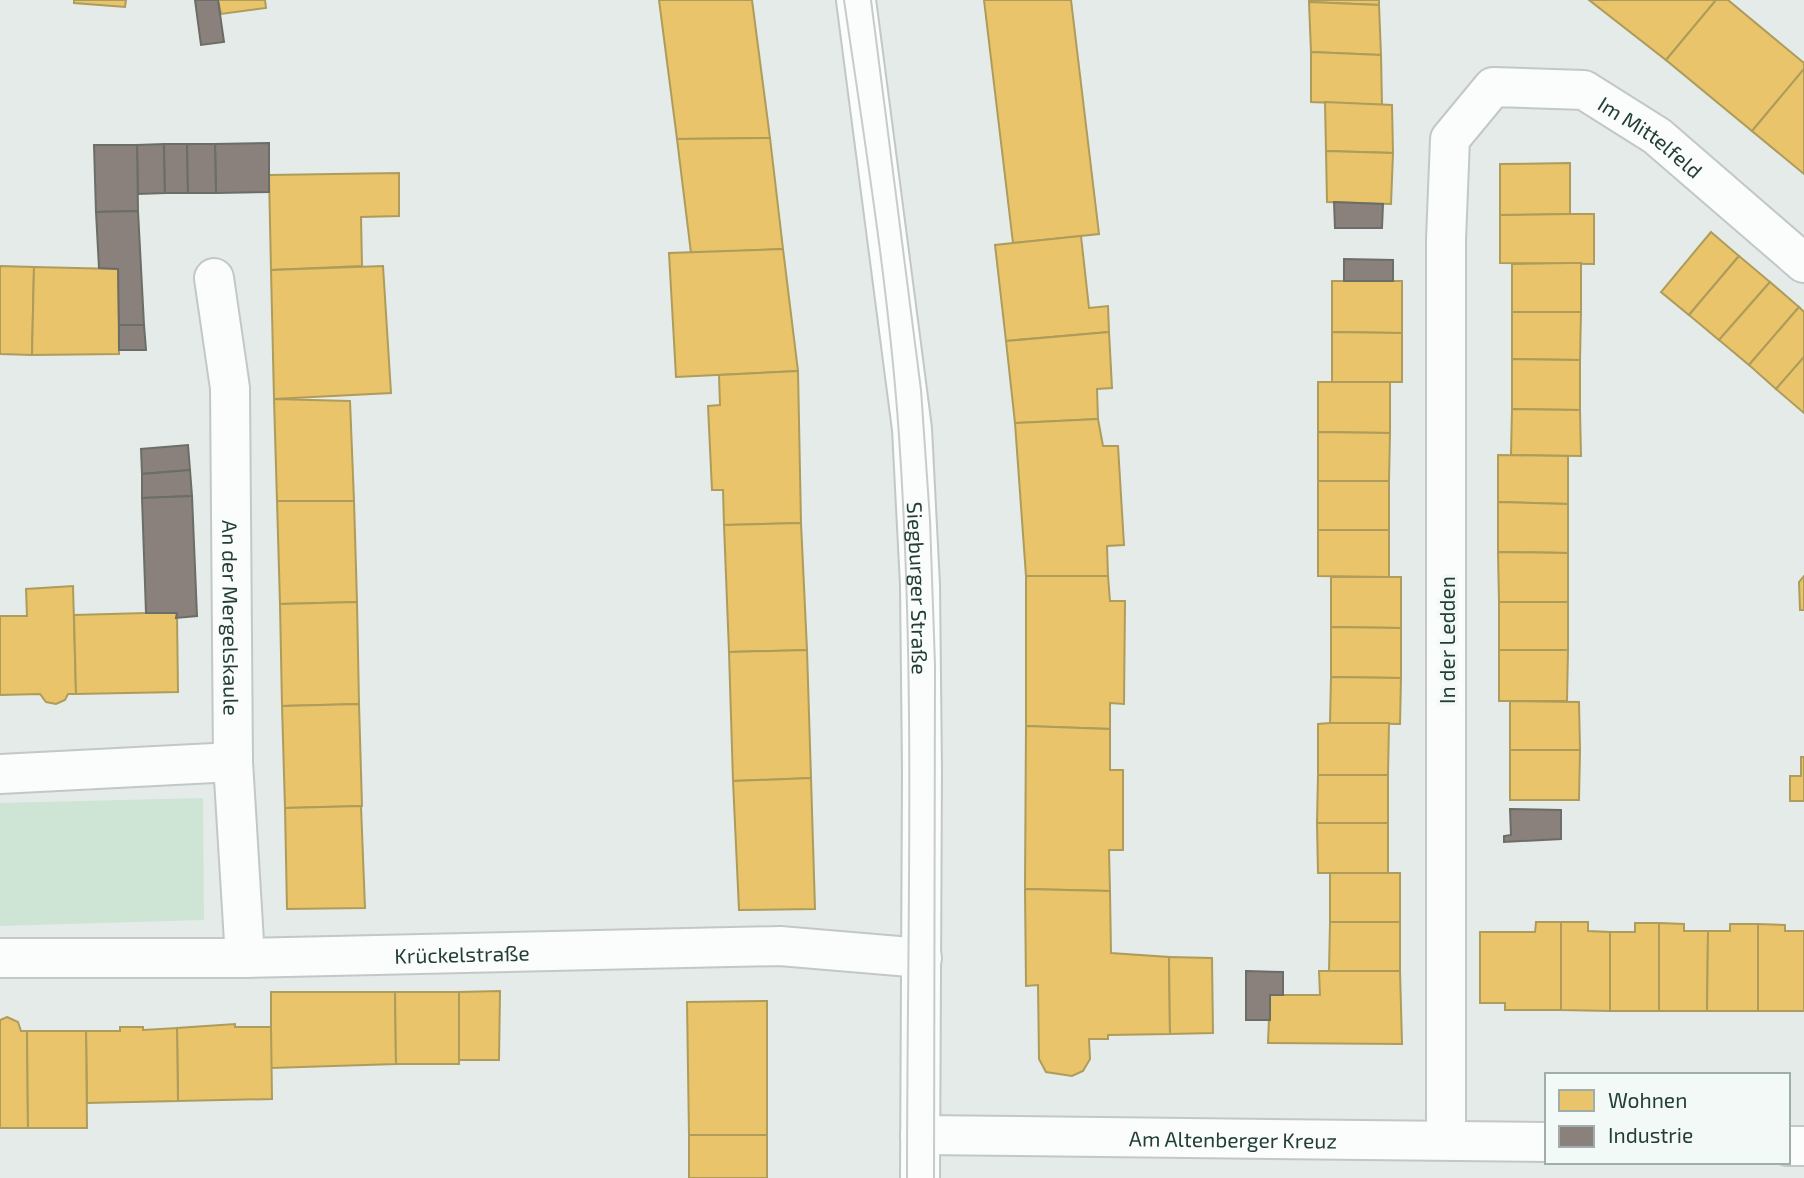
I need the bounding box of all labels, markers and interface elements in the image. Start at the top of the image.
street label: Im Mittelfeld [1594,90,1708,183]
street label: Siegburger Straße [903,501,933,675]
street label: An der Mergelskaule [219,520,245,716]
street label: In der Ledden [1434,576,1459,704]
street label: Krückelstraße [394,939,530,967]
legend [1545,1073,1790,1164]
text: Wohnen [1608,1087,1687,1112]
text: Industrie [1608,1122,1693,1147]
street label: Am Altenberger Kreuz [1129,1125,1337,1152]

